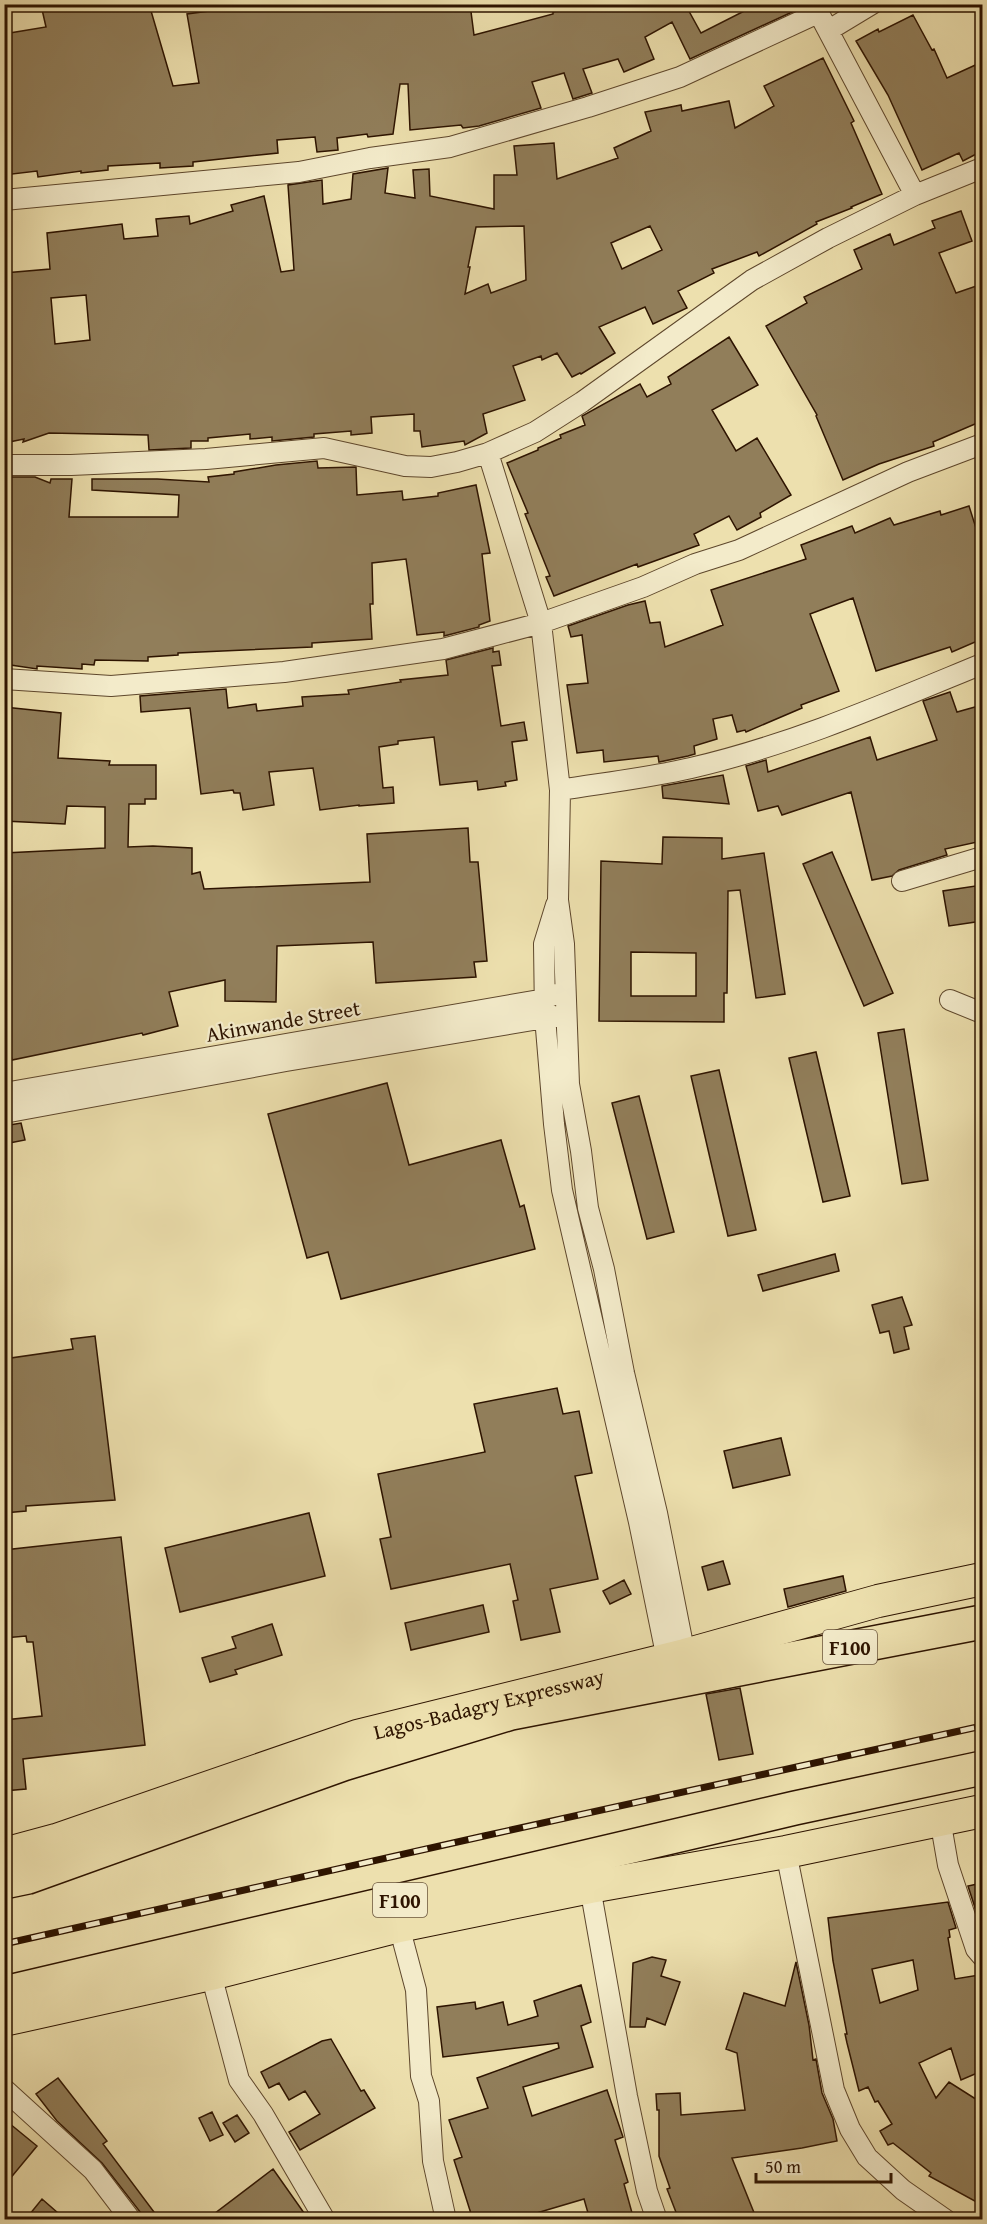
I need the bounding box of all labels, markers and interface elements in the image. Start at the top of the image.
street label: Akinwande Street [203,992,363,1050]
road number: F100 [823,1630,877,1664]
street label: Lagos-Badagry Expressway [370,1660,608,1747]
road number: F100 [373,1883,427,1917]
scale bar [756,2146,891,2184]
text: 50 m [765,2153,801,2180]

